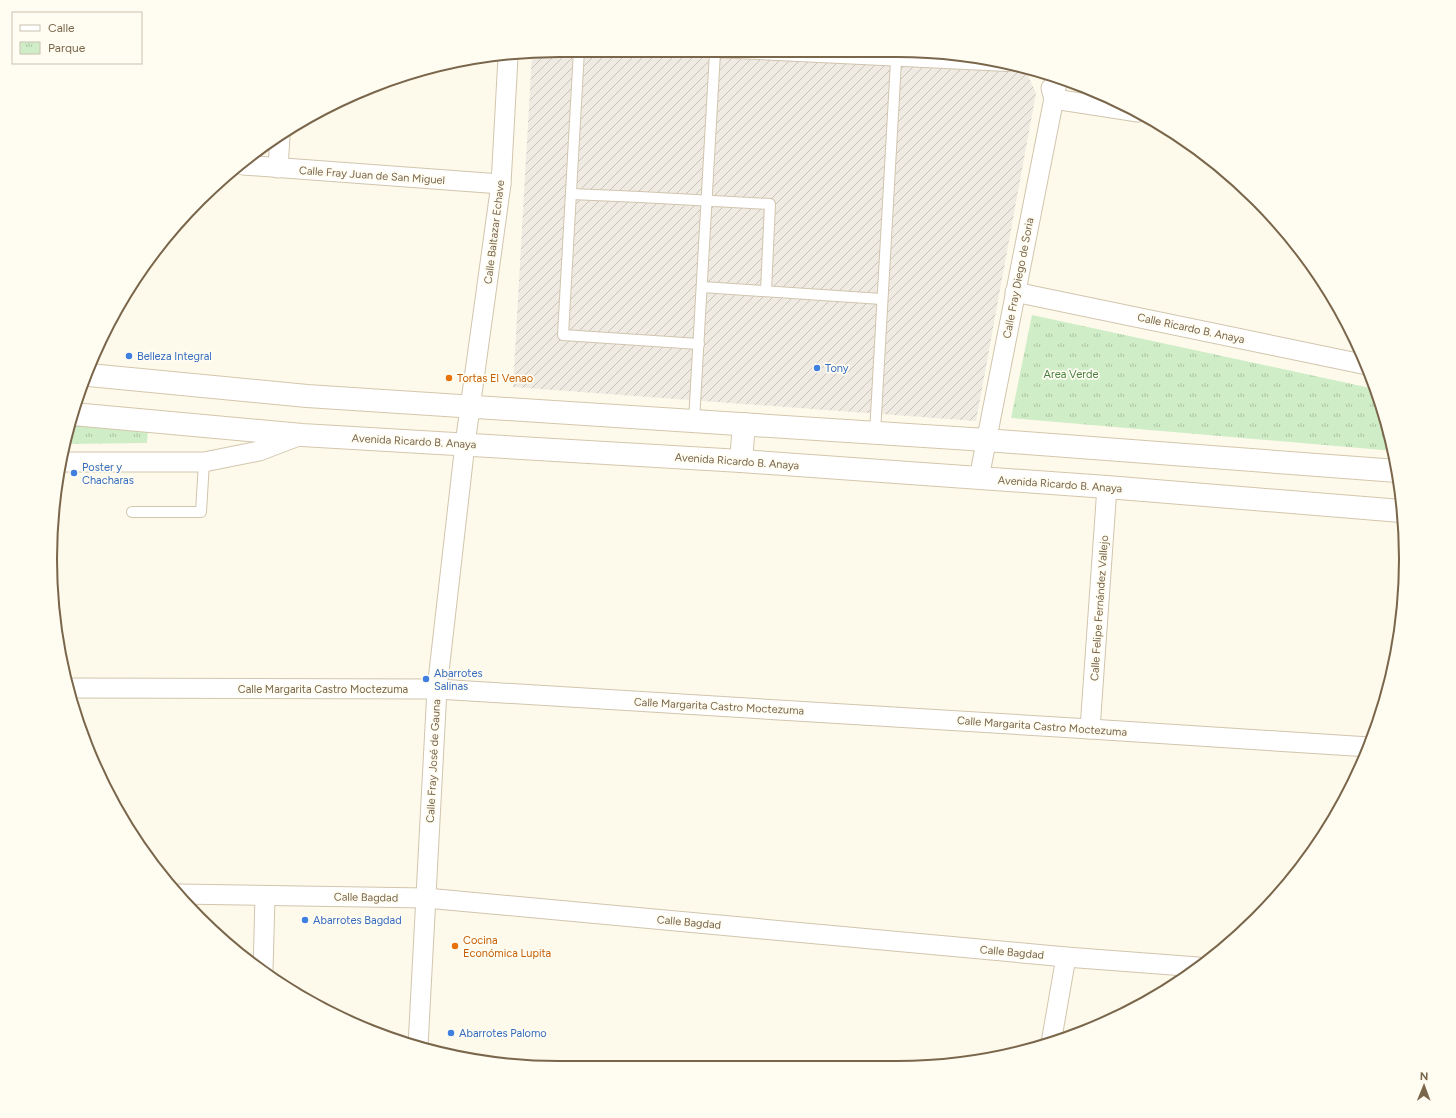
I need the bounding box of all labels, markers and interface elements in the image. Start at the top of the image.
legend [12,12,142,64]
text: Calle [48,21,75,35]
text: Parque [48,41,86,55]
street label: Calle Fray Juan de San Miguel [299,164,445,187]
street label: Calle Baltazar Echave [482,179,507,285]
street label: Calle Fray Diego de Soria [1000,217,1037,339]
street label: Calle Ricardo B. Anaya [1136,311,1246,346]
place label: Belleza Integral [137,350,212,363]
marker: Belleza Integral [124,351,134,361]
place label: Tony [825,362,849,375]
marker: Tony [812,363,822,373]
park label: Area Verde [1044,368,1098,381]
place label: Tortas El Venao [457,372,533,385]
marker: Tortas El Venao [444,373,454,383]
street label: Avenida Ricardo B. Anaya [351,432,477,451]
street label: Avenida Ricardo B. Anaya [674,451,800,472]
place label: Poster y Chacharas [82,461,134,487]
marker: Poster y Chacharas [69,468,79,478]
street label: Avenida Ricardo B. Anaya [997,474,1123,495]
street label: Calle Felipe Fernández Vallejo [1088,535,1111,681]
place label: Abarrotes Salinas [434,667,483,693]
marker: Abarrotes Salinas [421,674,431,684]
street label: Calle Margarita Castro Moctezuma [238,683,408,696]
street label: Calle Margarita Castro Moctezuma [634,696,804,717]
street label: Calle Fray José de Gauna [424,699,443,823]
street label: Calle Margarita Castro Moctezuma [956,714,1127,739]
street label: Calle Bagdad [334,890,398,905]
street label: Calle Bagdad [656,913,722,932]
place label: Abarrotes Bagdad [313,914,402,927]
marker: Abarrotes Bagdad [300,915,310,925]
place label: Cocina Económica Lupita [463,934,551,960]
marker: Cocina Económica Lupita [450,941,460,951]
street label: Calle Bagdad [979,943,1045,962]
place label: Abarrotes Palomo [459,1027,547,1040]
marker: Abarrotes Palomo [446,1028,456,1038]
north arrow [1404,1066,1444,1106]
text: N [1420,1070,1429,1083]

